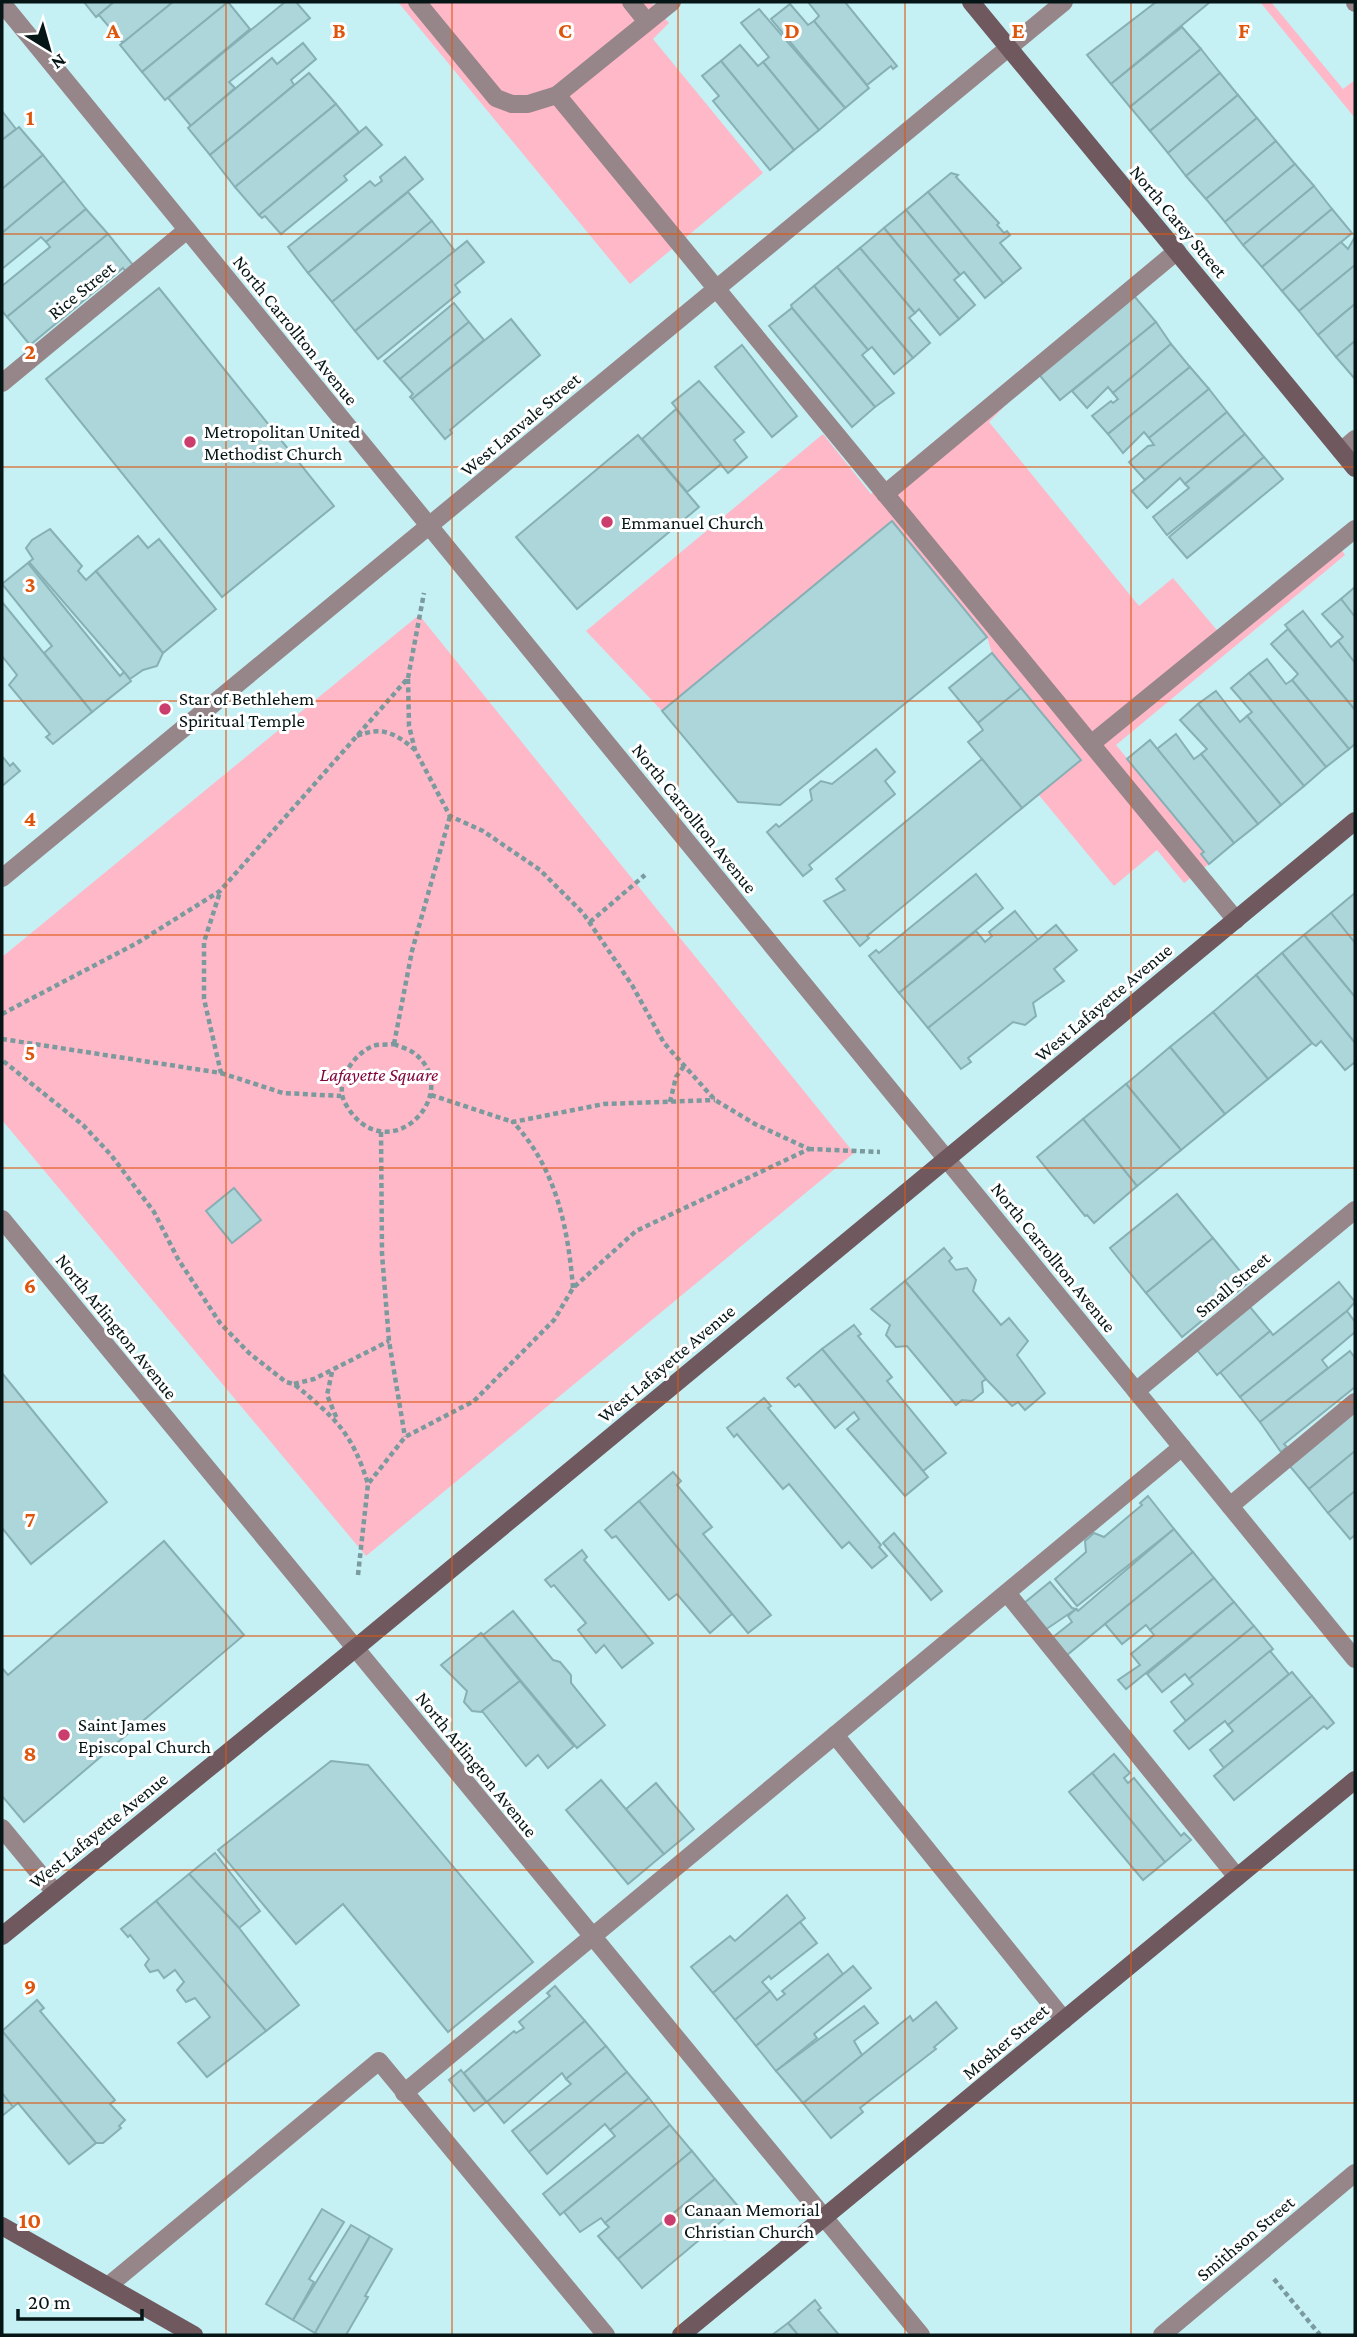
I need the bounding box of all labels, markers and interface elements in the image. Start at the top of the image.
north arrow [14,14,84,84]
text: A [105,17,120,43]
text: B [332,17,346,43]
text: C [558,17,572,43]
text: D [784,17,800,43]
text: E [1011,17,1025,43]
text: F [1238,17,1250,43]
text: N [47,50,70,74]
text: 1 [26,104,35,130]
street label: North Carey Street [1126,161,1232,282]
street label: North Carrollton Avenue [229,251,362,409]
street label: Rice Street [44,257,119,324]
text: 2 [24,338,36,364]
street label: West Lanvale Street [456,368,585,481]
place label: Metropolitan United Methodist Church [204,421,360,464]
marker: Metropolitan United Methodist Church [182,434,198,450]
place label: Emmanuel Church [621,512,764,533]
marker: Emmanuel Church [599,514,615,530]
text: 3 [24,571,36,597]
place label: Star of Bethlehem Spiritual Temple [179,688,314,731]
marker: Star of Bethlehem Spiritual Temple [157,701,173,717]
street label: North Carrollton Avenue [628,739,761,897]
text: 4 [24,805,36,831]
street label: West Lafayette Avenue [1031,939,1176,1066]
text: 5 [24,1039,36,1065]
park label: Lafayette Square [320,1064,438,1085]
street label: North Carrollton Avenue [987,1178,1120,1336]
street label: Small Street [1191,1247,1274,1322]
street label: North Arlington Avenue [52,1249,182,1403]
text: 6 [24,1272,36,1298]
street label: West Lafayette Avenue [594,1300,739,1427]
text: 7 [24,1506,36,1532]
street label: North Arlington Avenue [412,1687,542,1841]
place label: Saint James Episcopal Church [78,1714,211,1757]
marker: Saint James Episcopal Church [56,1727,72,1743]
text: 8 [23,1740,37,1766]
street label: West Lafayette Avenue [25,1768,172,1893]
text: 9 [24,1973,36,1999]
street label: Mosher Street [958,1999,1053,2084]
street label: Smithson Street [1192,2191,1299,2285]
place label: Canaan Memorial Christian Church [684,2199,820,2242]
text: 10 [19,2207,41,2233]
marker: Canaan Memorial Christian Church [662,2212,678,2228]
scale bar [18,2278,142,2322]
text: 20 m [28,2290,71,2314]

